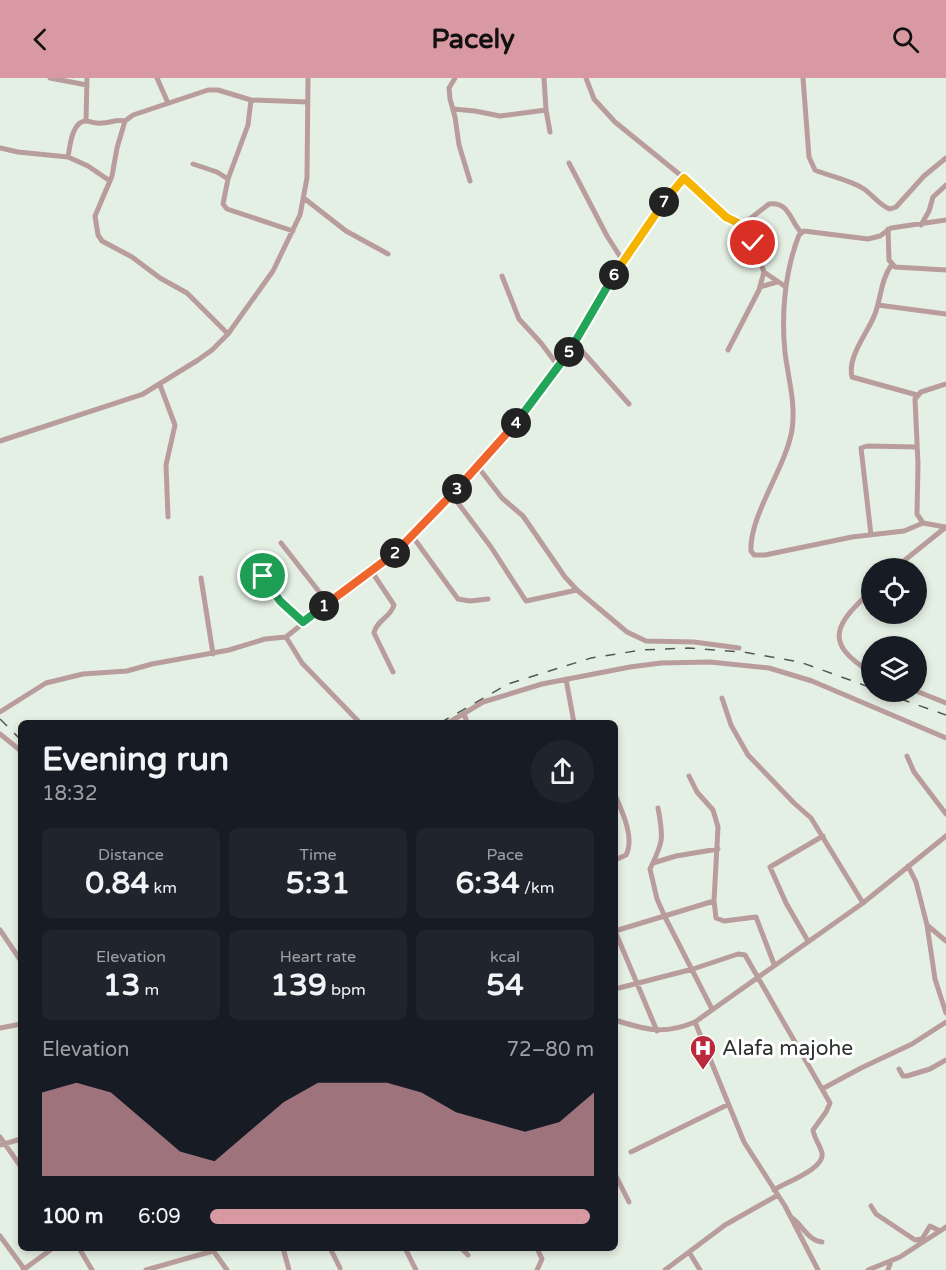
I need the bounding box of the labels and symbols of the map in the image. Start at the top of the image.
pin: 7 [649,187,679,217]
pin [727,217,778,268]
pin: 6 [599,260,629,290]
pin: 5 [554,337,584,367]
pin: 4 [501,408,531,438]
pin: 3 [442,474,472,504]
pin: 2 [380,538,410,568]
pin [237,550,288,601]
pin: 1 [309,591,339,621]
hospital icon: Alafa majohe [688,1033,718,1071]
place label: Alafa majohe [722,1036,853,1061]

